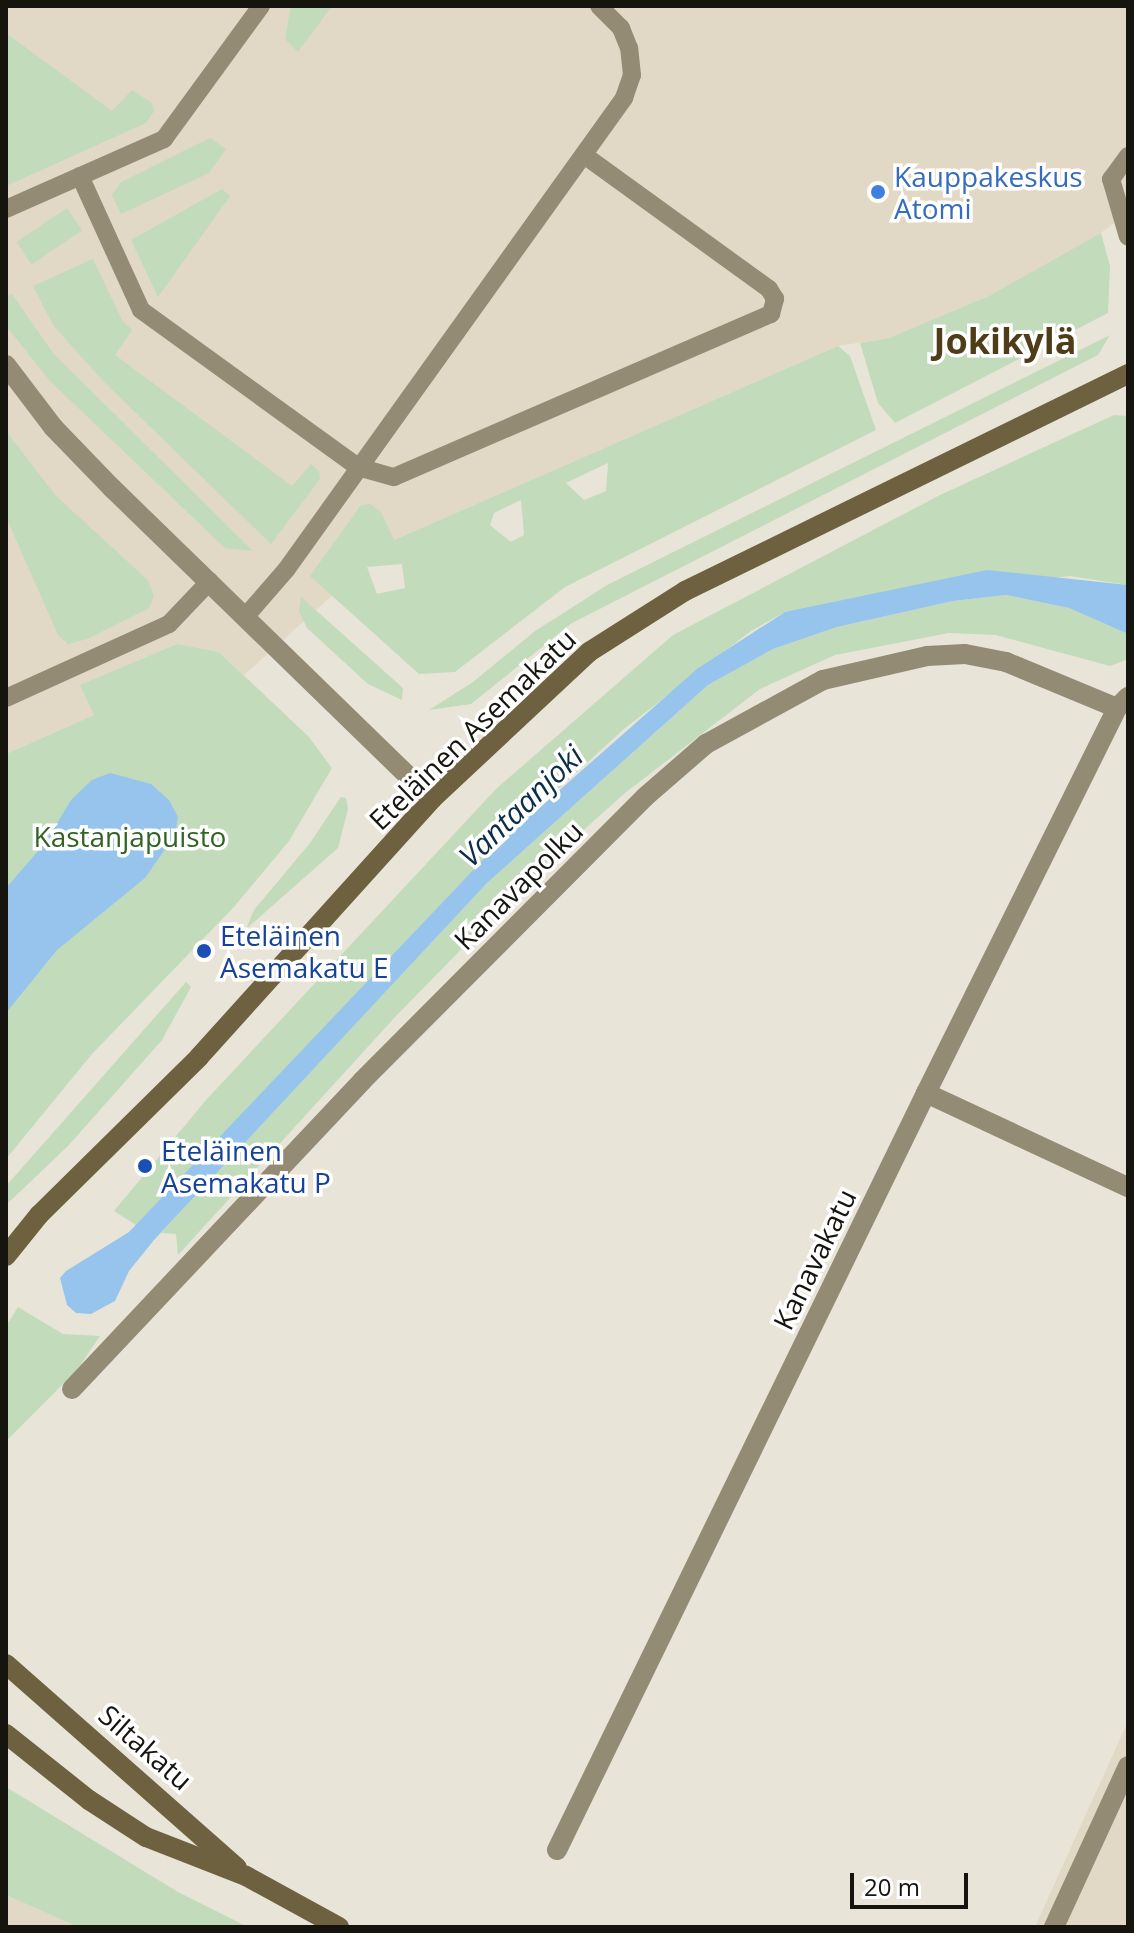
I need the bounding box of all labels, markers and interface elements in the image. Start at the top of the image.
place label: Kauppakeskus Atomi [894,159,1083,225]
marker: Kauppakeskus Atomi [869,183,887,201]
district label: Jokikylä [933,319,1077,363]
street label: Eteläinen Asemakatu [362,622,582,836]
water label: Vantaanjoki [451,738,591,874]
street label: Kanavapolku [447,814,589,956]
park label: Kastanjapuisto [34,819,226,853]
place label: Eteläinen Asemakatu E [220,918,389,984]
marker: Eteläinen Asemakatu E [195,942,213,960]
place label: Eteläinen Asemakatu P [161,1133,331,1199]
marker: Eteläinen Asemakatu P [136,1157,154,1175]
street label: Kanavakatu [765,1183,863,1335]
street label: Siltakatu [93,1697,199,1797]
scale bar [854,1857,972,1907]
text: 20 m [864,1870,920,1903]

